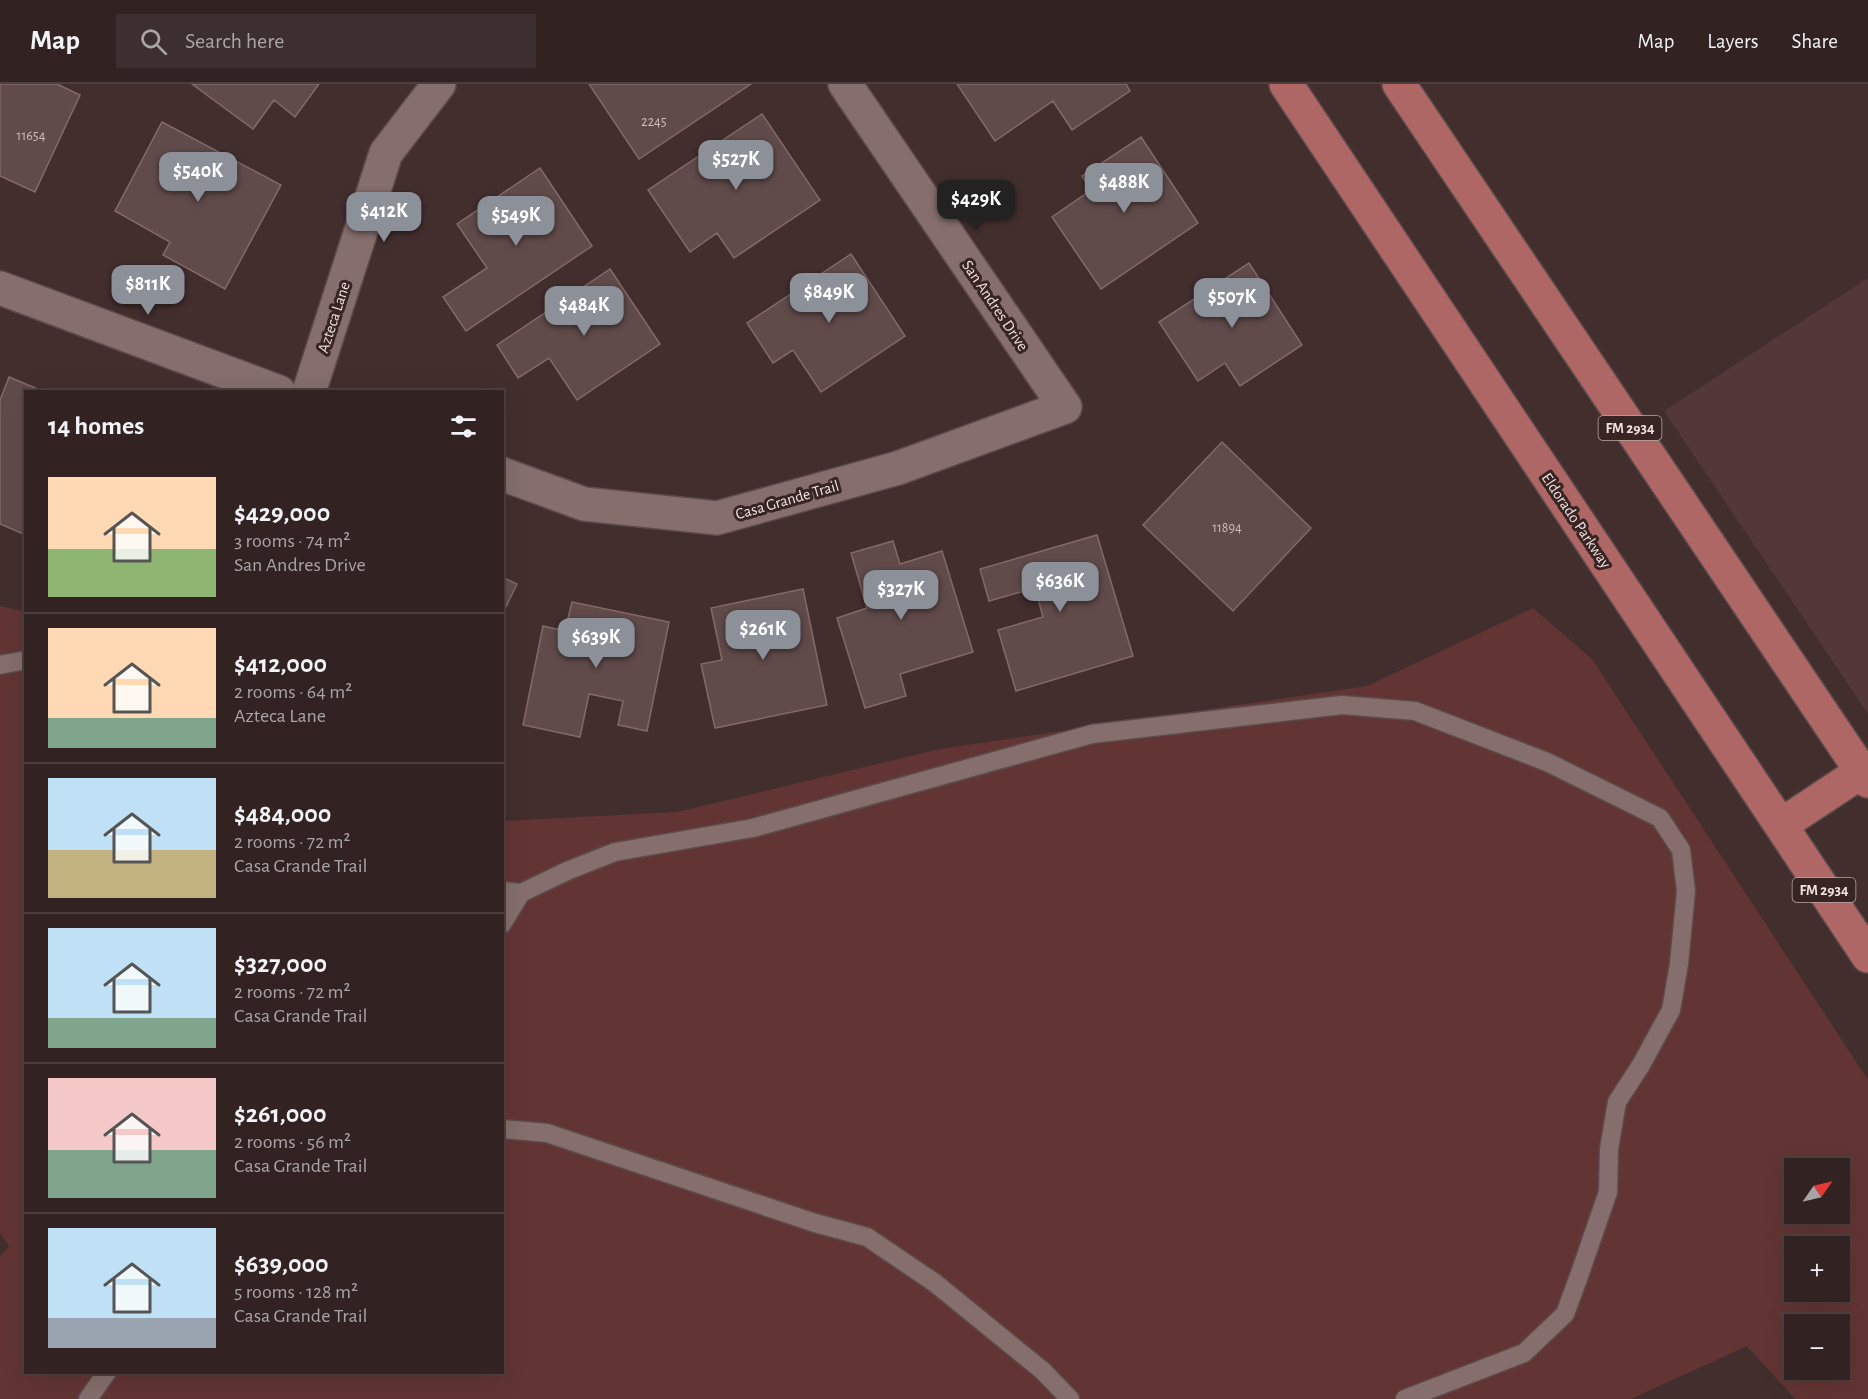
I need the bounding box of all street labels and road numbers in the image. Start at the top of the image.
street label: San Andres Drive [959,257,1031,354]
street label: Azteca Lane [315,280,353,355]
road number: FM 2934 [1598,416,1662,440]
street label: Eldorado Parkway [1538,470,1614,572]
street label: Casa Grande Trail [734,478,841,522]
road number: FM 2934 [1792,878,1856,902]

